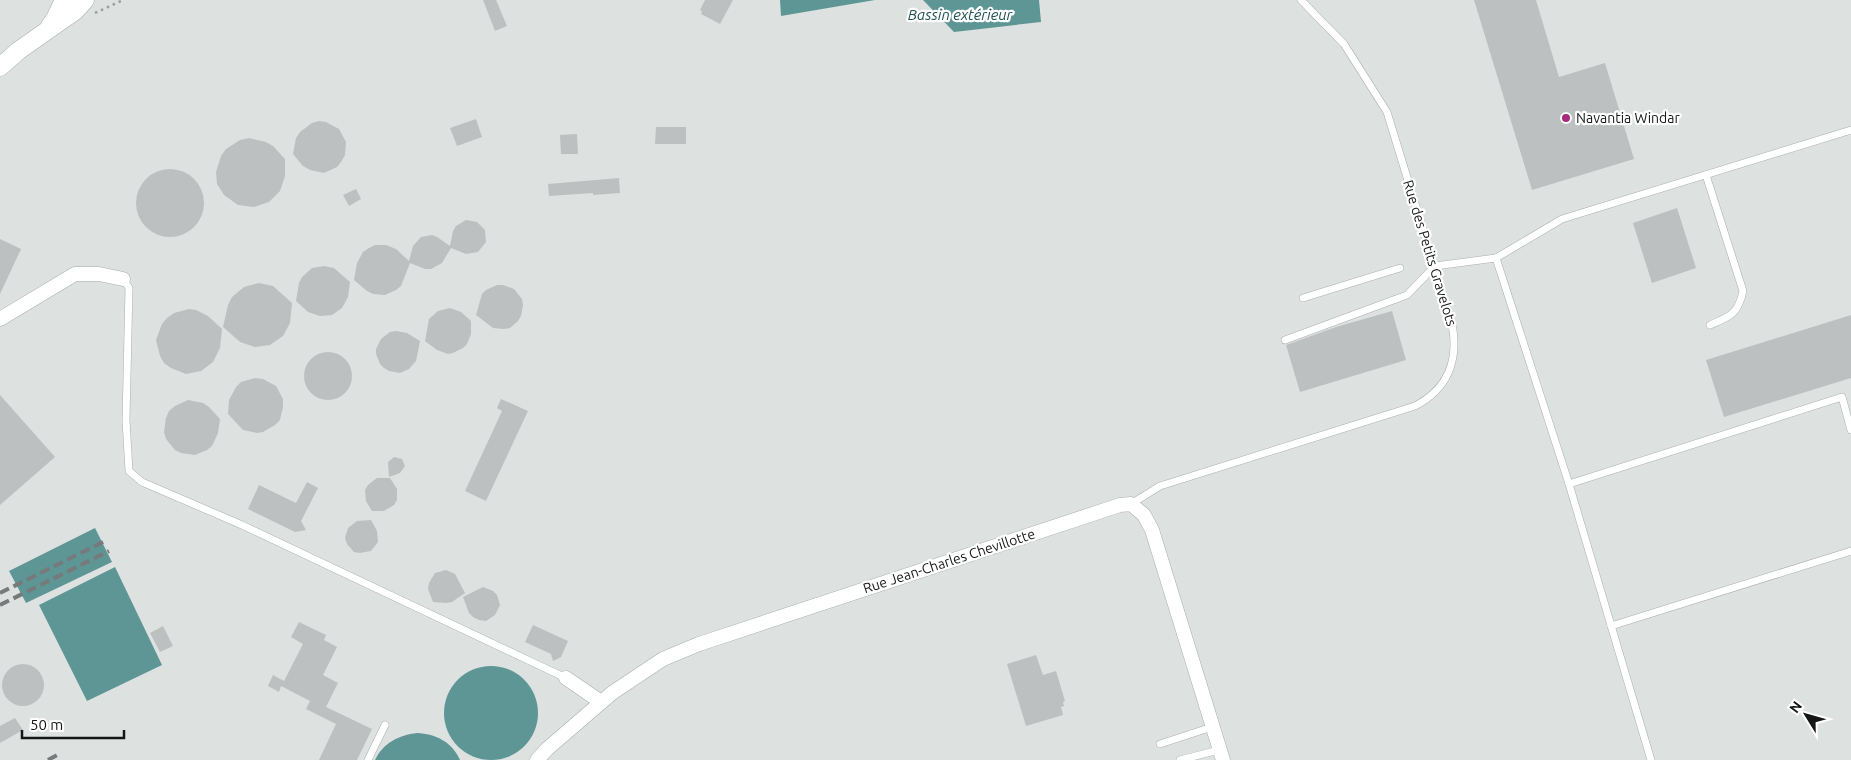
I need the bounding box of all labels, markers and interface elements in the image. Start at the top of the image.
water label: Bassin extérieur [908,6,1013,23]
place label: Navantia Windar [1576,110,1681,126]
marker: Navantia Windar [1560,112,1572,124]
street label: Rue des Petits Gravelots [1400,178,1460,328]
street label: Rue Jean-Charles Chevillotte [861,526,1037,596]
north arrow [1781,690,1831,740]
text: N [1786,698,1805,716]
scale bar [22,708,125,740]
text: 50 m [30,716,63,733]

